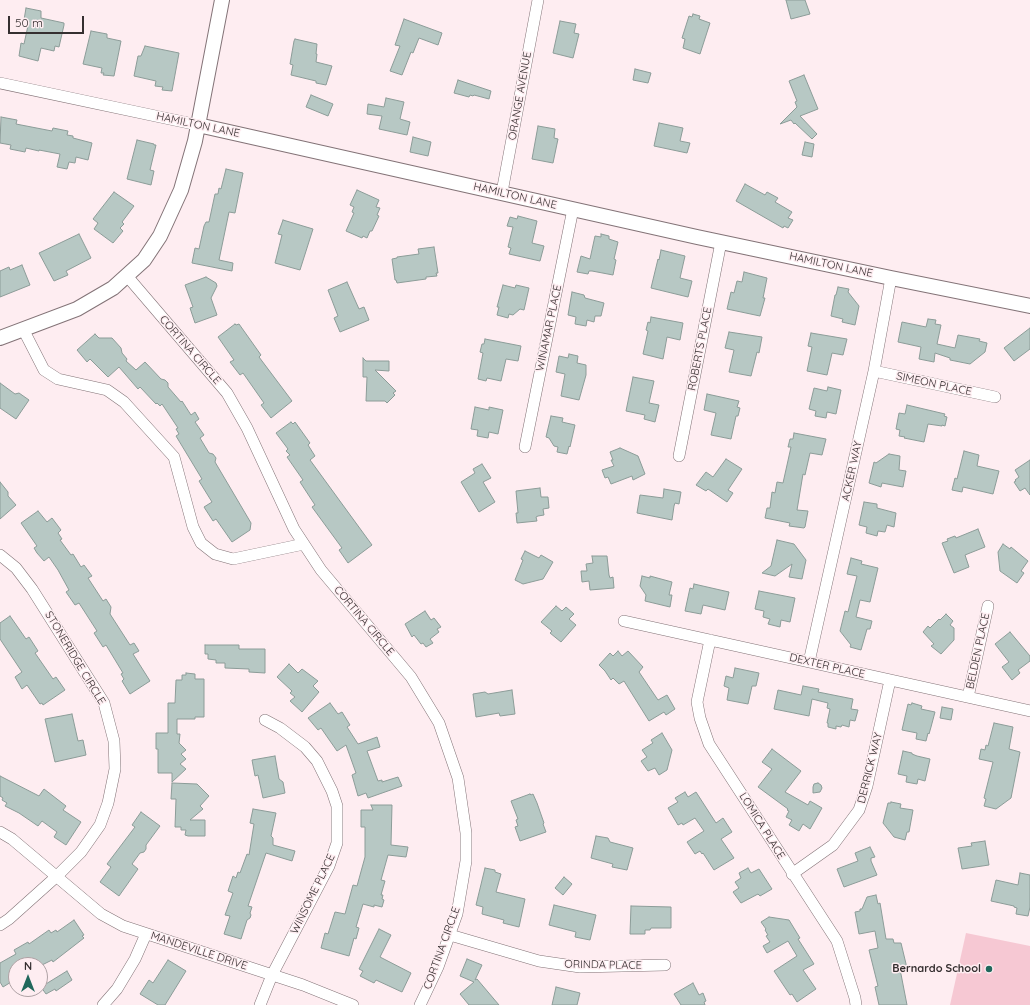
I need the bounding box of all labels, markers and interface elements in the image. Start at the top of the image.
scale bar [10,8,86,34]
text: 50 m [15,15,43,30]
street label: ORANGE AVENUE [506,51,534,141]
street label: HAMILTON LANE [155,110,241,140]
street label: HAMILTON LANE [472,180,558,212]
street label: HAMILTON LANE [788,250,874,280]
street label: WINAMAR PLACE [533,284,565,372]
street label: ROBERTS PLACE [685,306,715,392]
street label: CORTINA CIRCLE [157,313,223,387]
street label: SIMEON PLACE [895,370,973,398]
street label: ACKER WAY [839,440,865,502]
street label: CORTINA CIRCLE [331,584,397,658]
street label: STONERIDGE CIRCLE [42,609,108,707]
street label: BELDEN PLACE [964,612,992,690]
street label: DEXTER PLACE [788,651,866,681]
street label: DERRICK WAY [855,731,885,805]
street label: LOMICA PLACE [736,790,788,862]
street label: WINSOME PLACE [288,852,338,936]
street label: CORTINA CIRCLE [421,905,463,991]
street label: MANDEVILLE DRIVE [149,929,249,973]
north arrow [8,957,48,997]
street label: ORINDA PLACE [564,958,642,972]
text: N [24,959,32,973]
place label: Bernardo School [892,962,981,976]
marker: Bernardo School [984,964,994,974]

